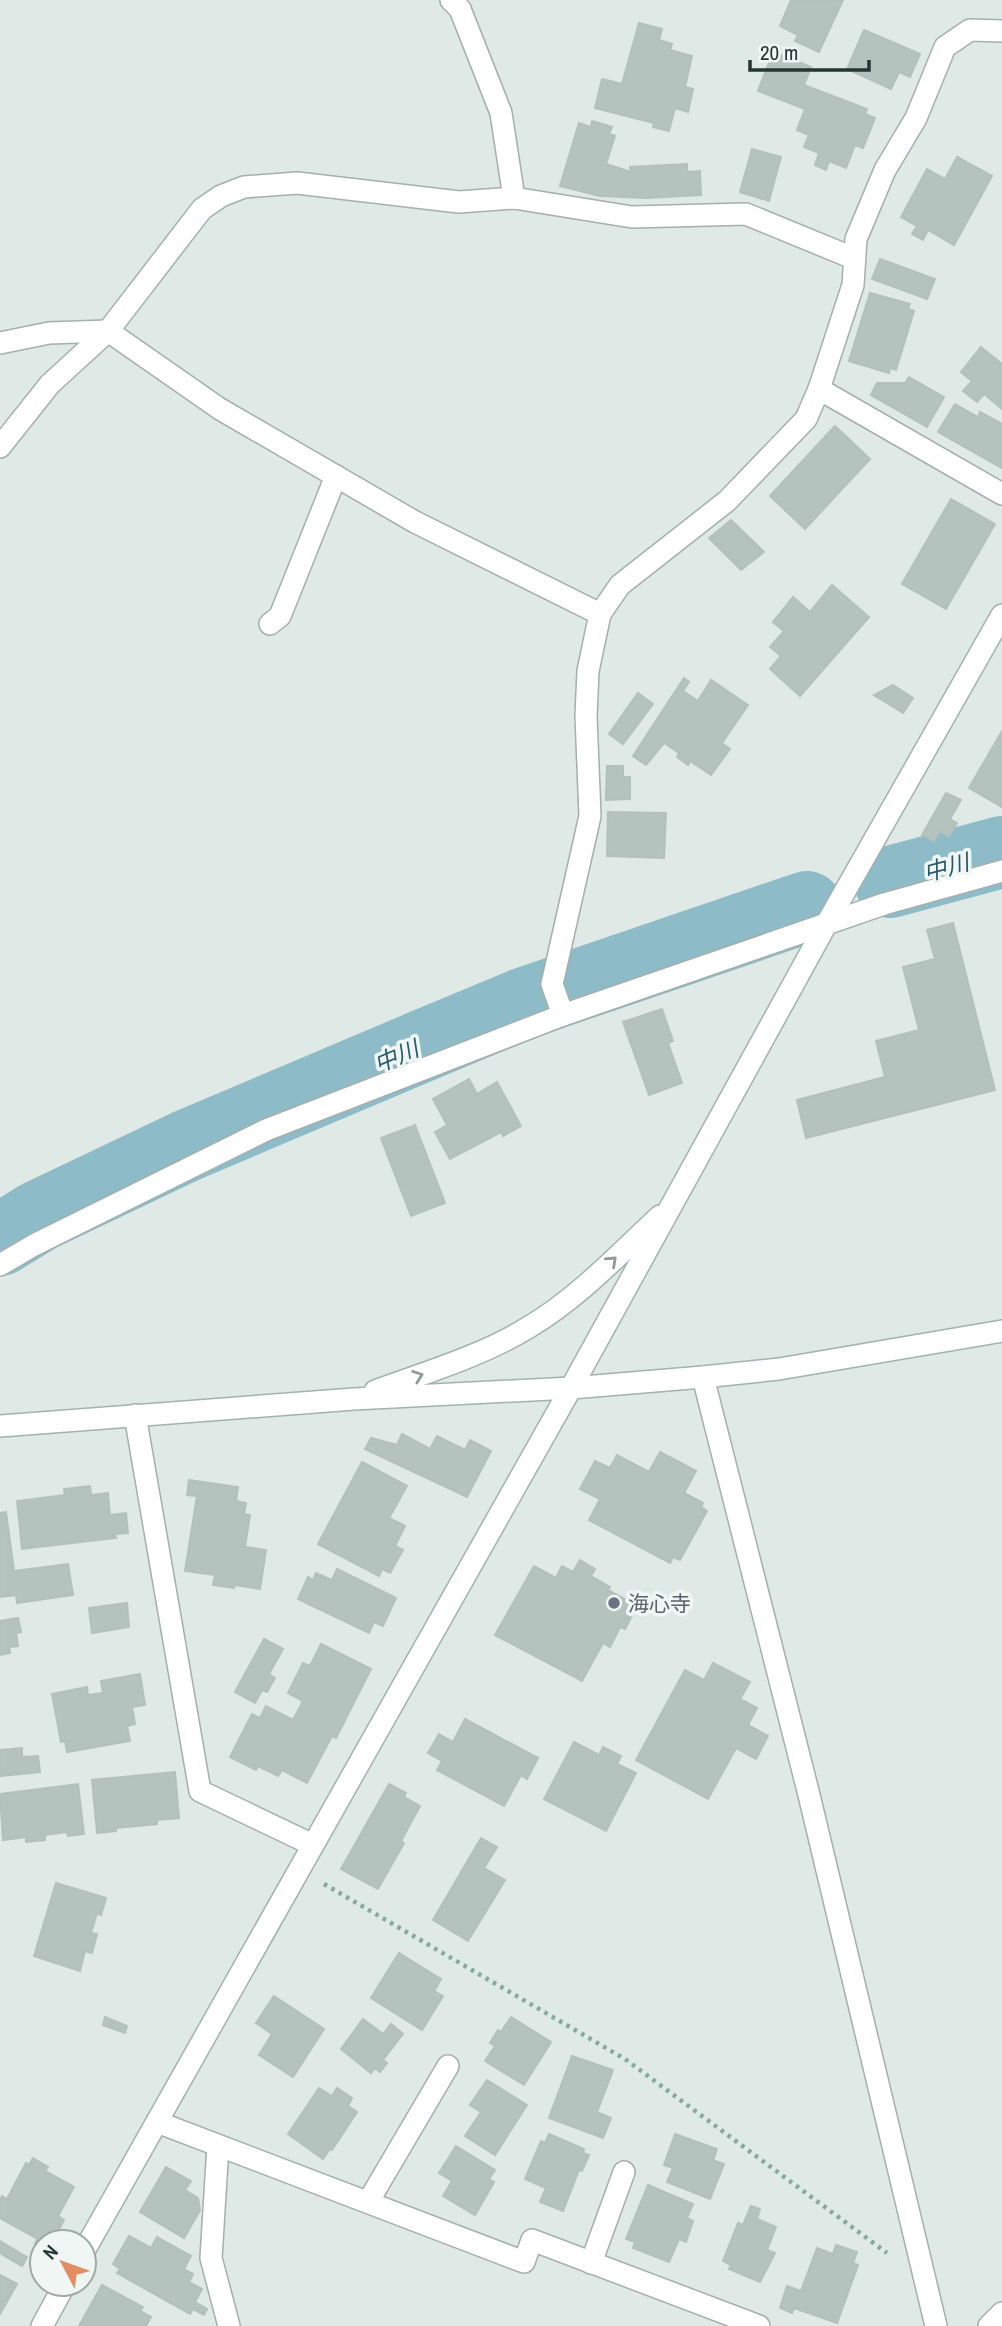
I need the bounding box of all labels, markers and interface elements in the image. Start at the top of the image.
scale bar [750,28,869,72]
text: 20 m [760,38,798,67]
water label: 中川 [920,845,975,888]
water label: 中川 [369,1032,426,1079]
one-way arrow [603,1257,616,1270]
one-way arrow [411,1370,423,1384]
place label: 海心寺 [628,1589,691,1618]
marker: 海心寺 [606,1595,622,1611]
north arrow [28,2228,98,2298]
text: N [37,2239,64,2265]

